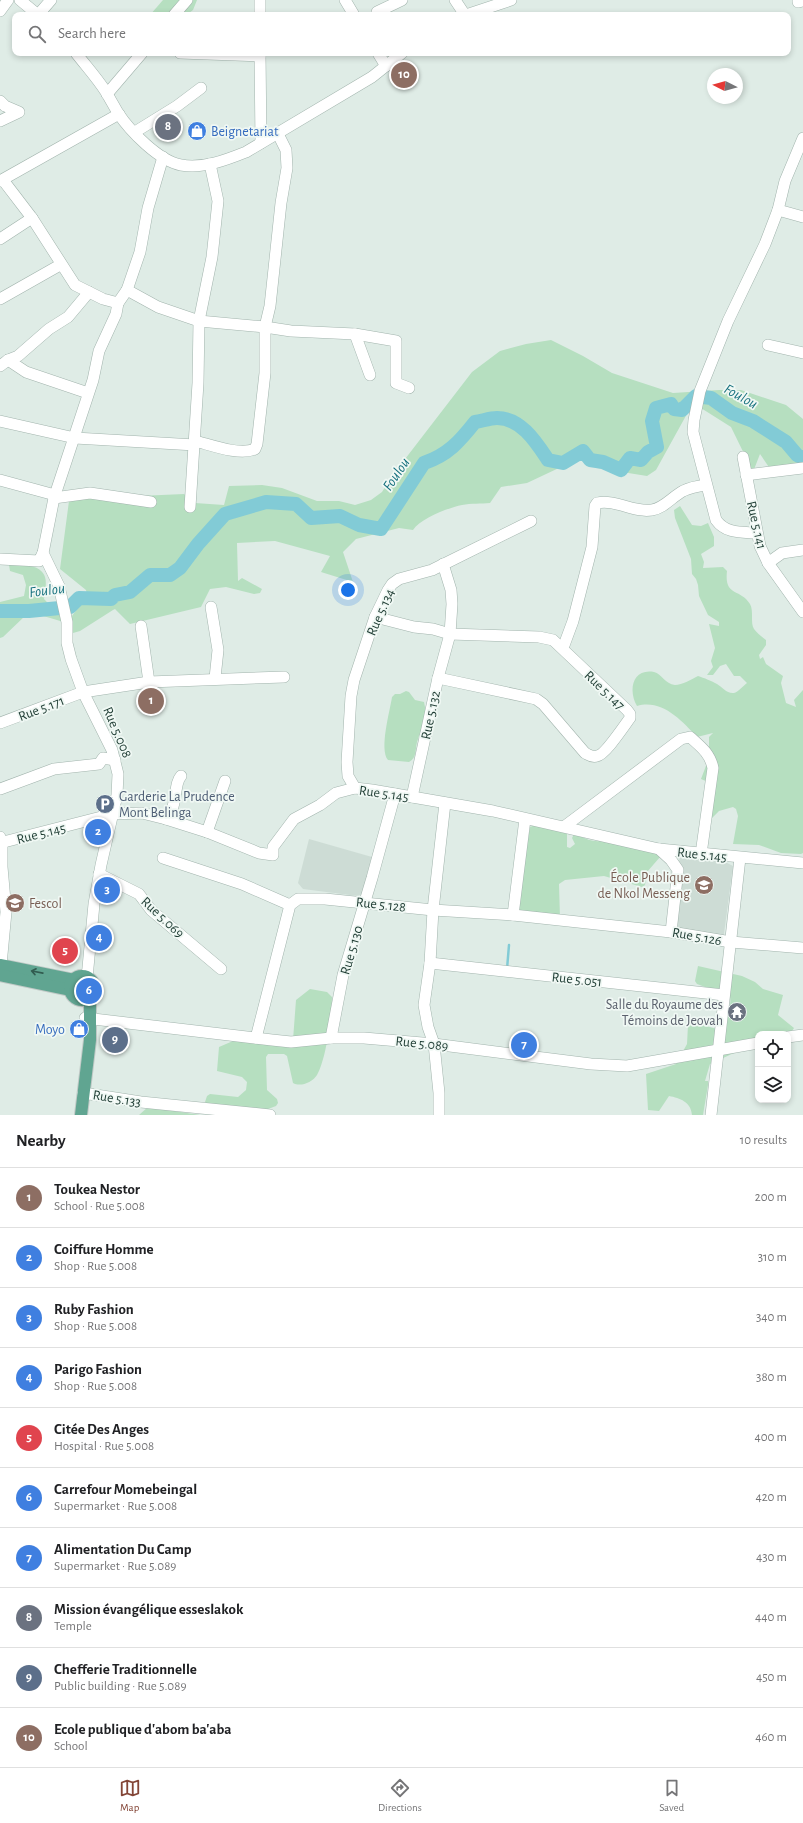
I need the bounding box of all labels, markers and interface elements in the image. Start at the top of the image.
search box [12,12,791,56]
icon: search [26,23,48,45]
text: Search here [58,26,126,41]
pin: 10 [391,60,417,90]
north arrow [707,68,743,104]
pin: 8 [155,112,181,142]
shop icon: Beignetariat [186,120,208,142]
place label: Beignetariat [211,125,279,139]
water label: Foulou [721,381,760,412]
water label: Foulou [380,455,413,493]
street label: Rue 5.141 [744,500,768,551]
your location [338,580,358,600]
water label: Foulou [28,581,66,600]
street label: Rue 5.134 [364,587,398,638]
street label: Rue 5.147 [582,668,627,713]
pin: 1 [138,686,164,716]
street label: Rue 5.132 [419,690,443,741]
street label: Rue 5.171 [16,694,66,724]
street label: Rue 5.008 [100,705,134,760]
street label: Rue 5.145 [358,784,410,804]
place label: Garderie La Prudence Mont Belinga [119,790,235,820]
parking icon: Garderie La Prudence Mont Belinga [94,793,116,815]
pin: 2 [85,817,111,847]
street label: Rue 5.145 [15,821,67,847]
street label: Rue 5.145 [676,845,728,865]
place label: École Publique de Nkol Messeng [598,868,690,901]
school or university icon: École Publique de Nkol Messeng [693,874,715,896]
pin: 3 [94,875,120,905]
school or university icon: Fescol [4,892,26,914]
street label: Rue 5.069 [138,895,186,941]
street label: Rue 5.128 [355,895,407,915]
place label: Fescol [29,897,62,911]
pin: 4 [86,923,112,953]
street label: Rue 5.130 [338,924,366,976]
street label: Rue 5.126 [671,926,723,948]
pin: 5 [52,936,78,966]
one-way arrow [31,968,44,976]
street label: Rue 5.051 [551,970,603,990]
pin: 6 [76,976,102,1006]
place label: Salle du Royaume des Témoins de Jeovah [606,998,723,1028]
temple icon: Salle du Royaume des Témoins de Jeovah [726,1001,748,1023]
shop icon: Moyo [68,1018,90,1040]
place label: Moyo [35,1023,65,1037]
pin: 9 [102,1025,128,1055]
pin: 7 [511,1030,537,1060]
map controls [755,1031,791,1103]
button: locate [755,1031,791,1067]
street label: Rue 5.089 [395,1034,449,1054]
button: layers [755,1067,791,1103]
street label: Rue 5.133 [92,1088,142,1110]
text: Nearby [16,1132,66,1149]
text: 10 results [740,1134,787,1147]
text: Toukea Nestor [54,1182,140,1197]
text: 1 [27,1191,31,1204]
text: 200 m [755,1191,787,1204]
text: School · Rue 5.008 [54,1200,145,1213]
text: Coiffure Homme [54,1242,154,1257]
text: 2 [26,1251,32,1264]
text: 310 m [758,1251,787,1264]
text: Shop · Rue 5.008 [54,1260,137,1273]
text: Ruby Fashion [54,1302,134,1317]
text: 3 [26,1311,32,1324]
text: 340 m [756,1311,787,1324]
text: Shop · Rue 5.008 [54,1320,137,1333]
text: Parigo Fashion [54,1362,142,1377]
text: 4 [26,1371,32,1384]
text: 380 m [756,1371,787,1384]
text: Shop · Rue 5.008 [54,1380,137,1393]
text: Citée Des Anges [54,1422,149,1437]
text: 5 [26,1431,32,1444]
text: 400 m [754,1431,787,1444]
text: Hospital · Rue 5.008 [54,1440,154,1453]
text: Carrefour Momebeingal [54,1482,197,1497]
text: 6 [26,1491,32,1504]
text: 420 m [755,1491,787,1504]
text: Supermarket · Rue 5.008 [54,1500,177,1513]
text: Alimentation Du Camp [54,1542,192,1557]
text: 7 [26,1551,32,1564]
text: 430 m [756,1551,787,1564]
text: Supermarket · Rue 5.089 [54,1560,176,1573]
text: Mission évangélique esseslakok [54,1602,243,1617]
text: 8 [26,1611,32,1624]
text: 440 m [755,1611,787,1624]
text: Temple [54,1620,92,1633]
text: Chefferie Traditionnelle [54,1662,197,1677]
text: 9 [26,1671,32,1684]
text: 450 m [756,1671,787,1684]
text: Public building · Rue 5.089 [54,1680,187,1693]
text: Ecole publique d'abom ba'aba [54,1722,231,1737]
text: 10 [23,1731,35,1744]
text: 460 m [755,1731,787,1744]
text: School [54,1740,88,1753]
tab: Map [119,1777,141,1814]
tab: Directions [378,1777,422,1814]
tab: Saved [659,1777,684,1814]

